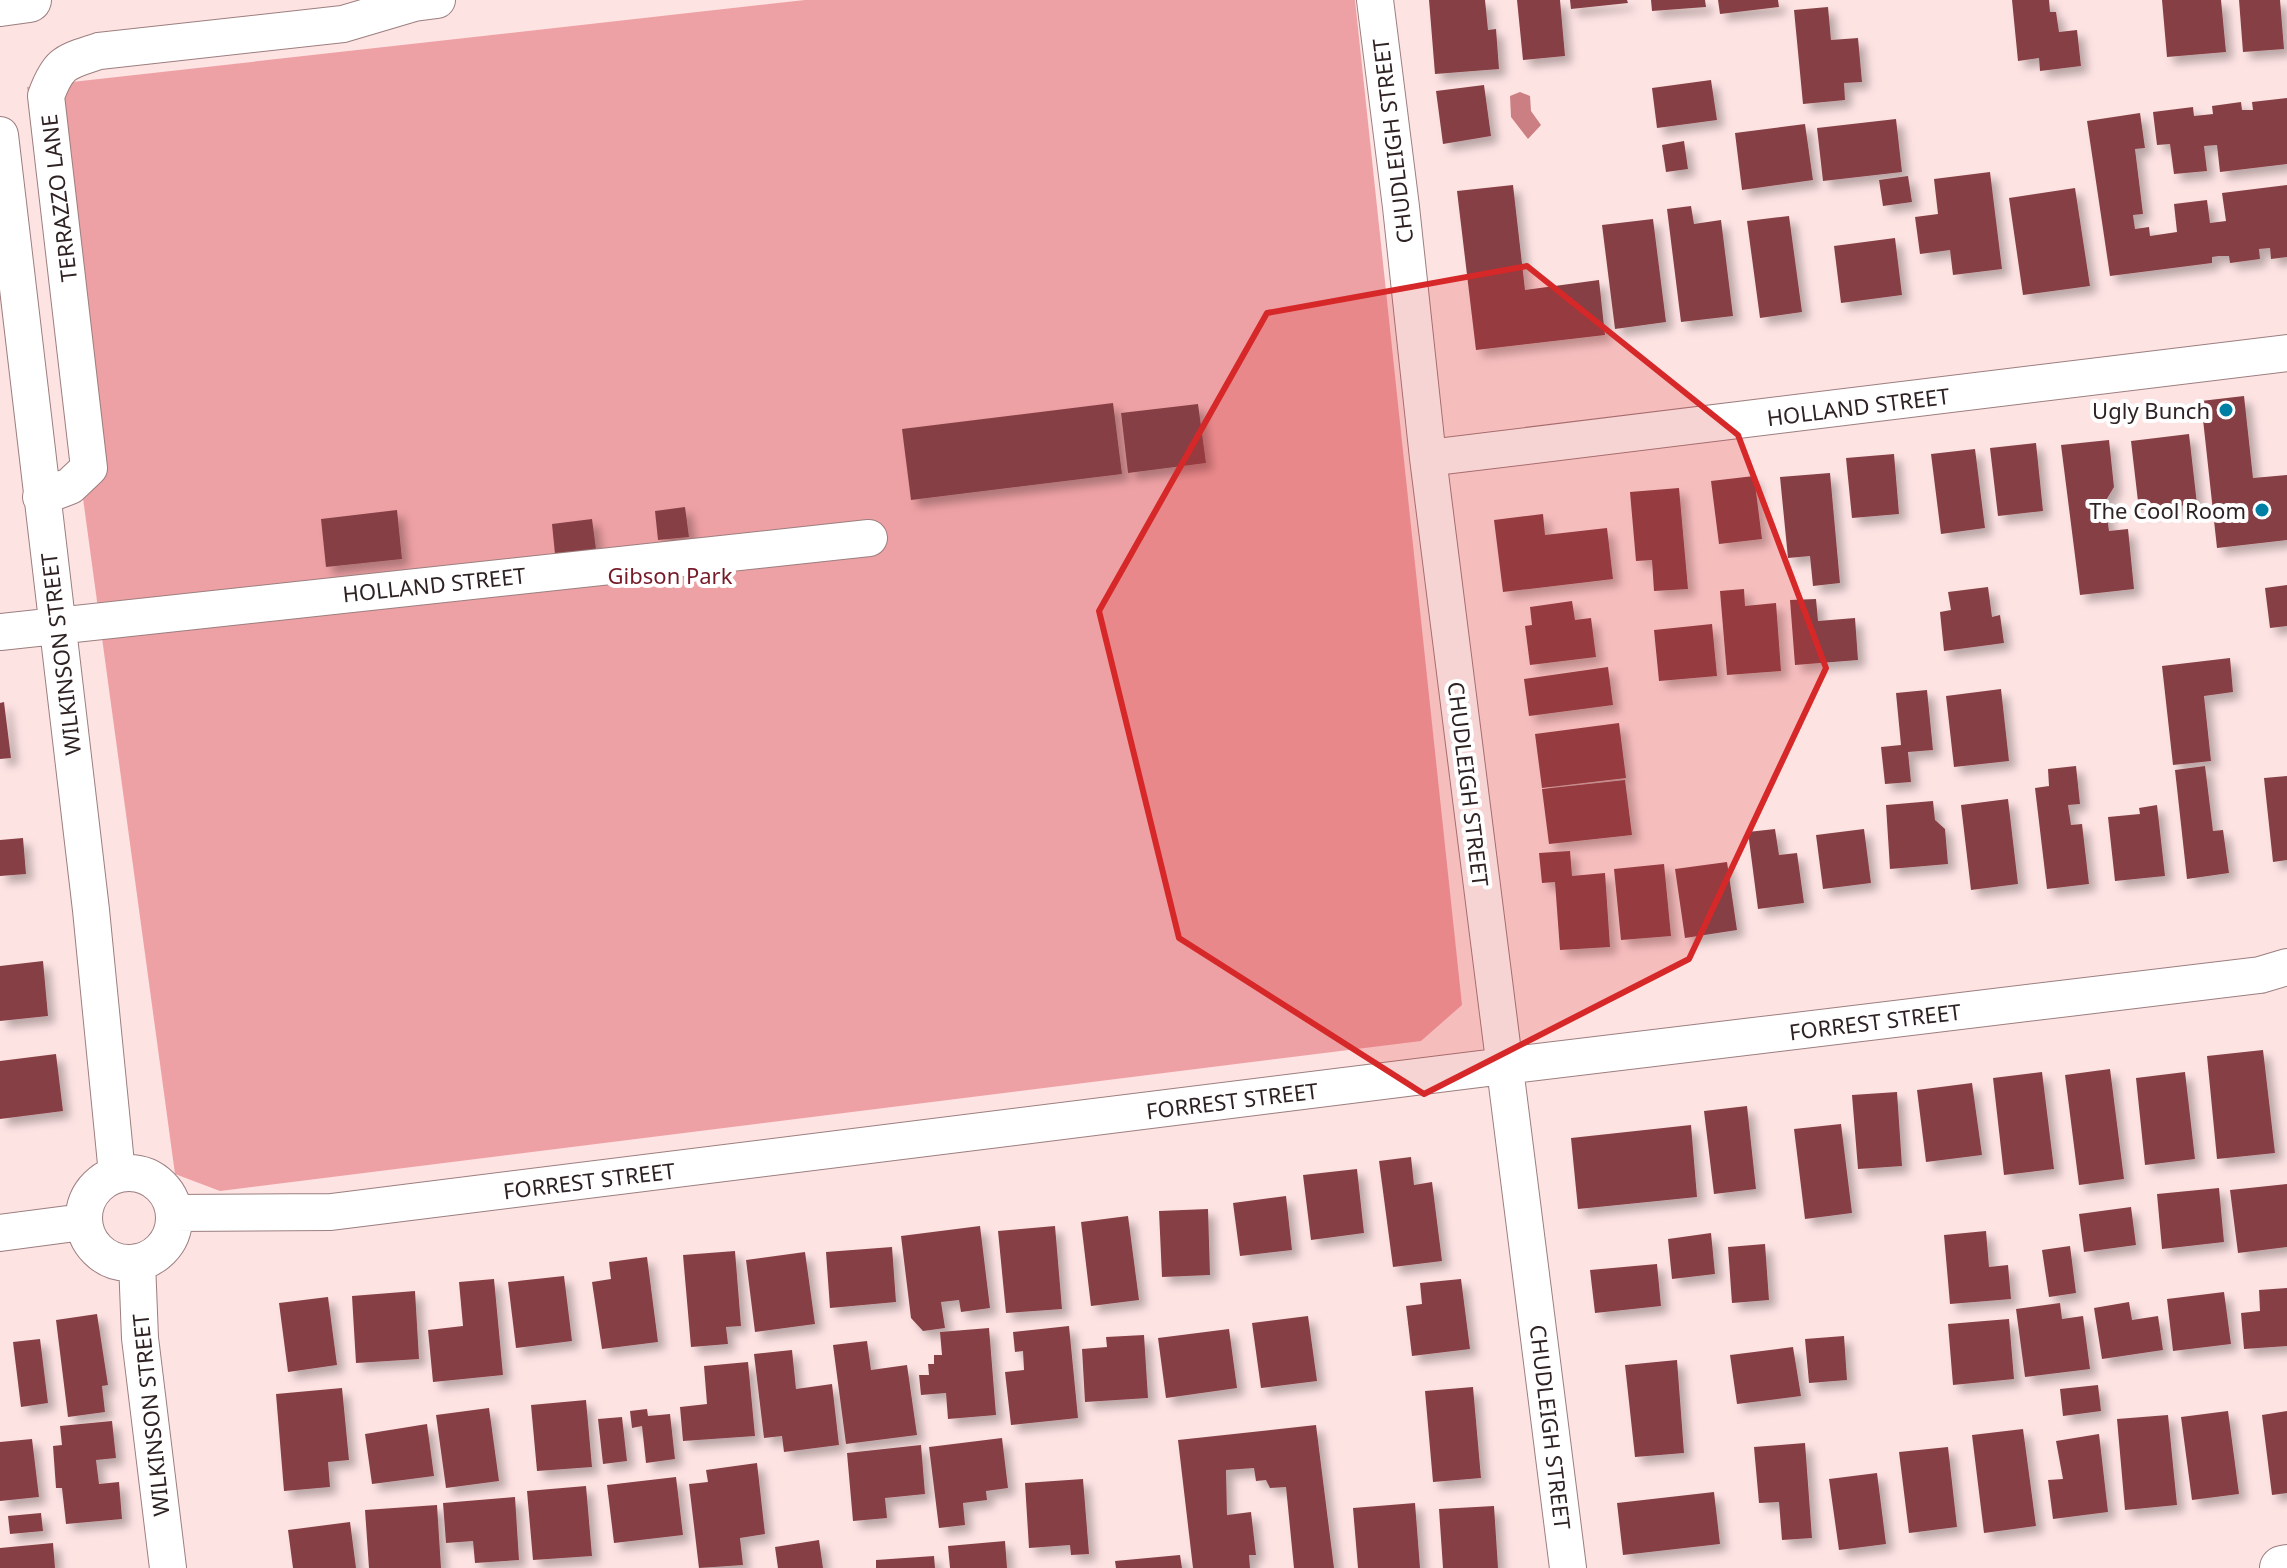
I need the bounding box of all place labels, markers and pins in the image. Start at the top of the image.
place label: Ugly Bunch [2092,395,2210,425]
marker: Ugly Bunch [2217,401,2235,419]
place label: The Cool Room [2089,495,2246,525]
marker: The Cool Room [2253,501,2271,519]

